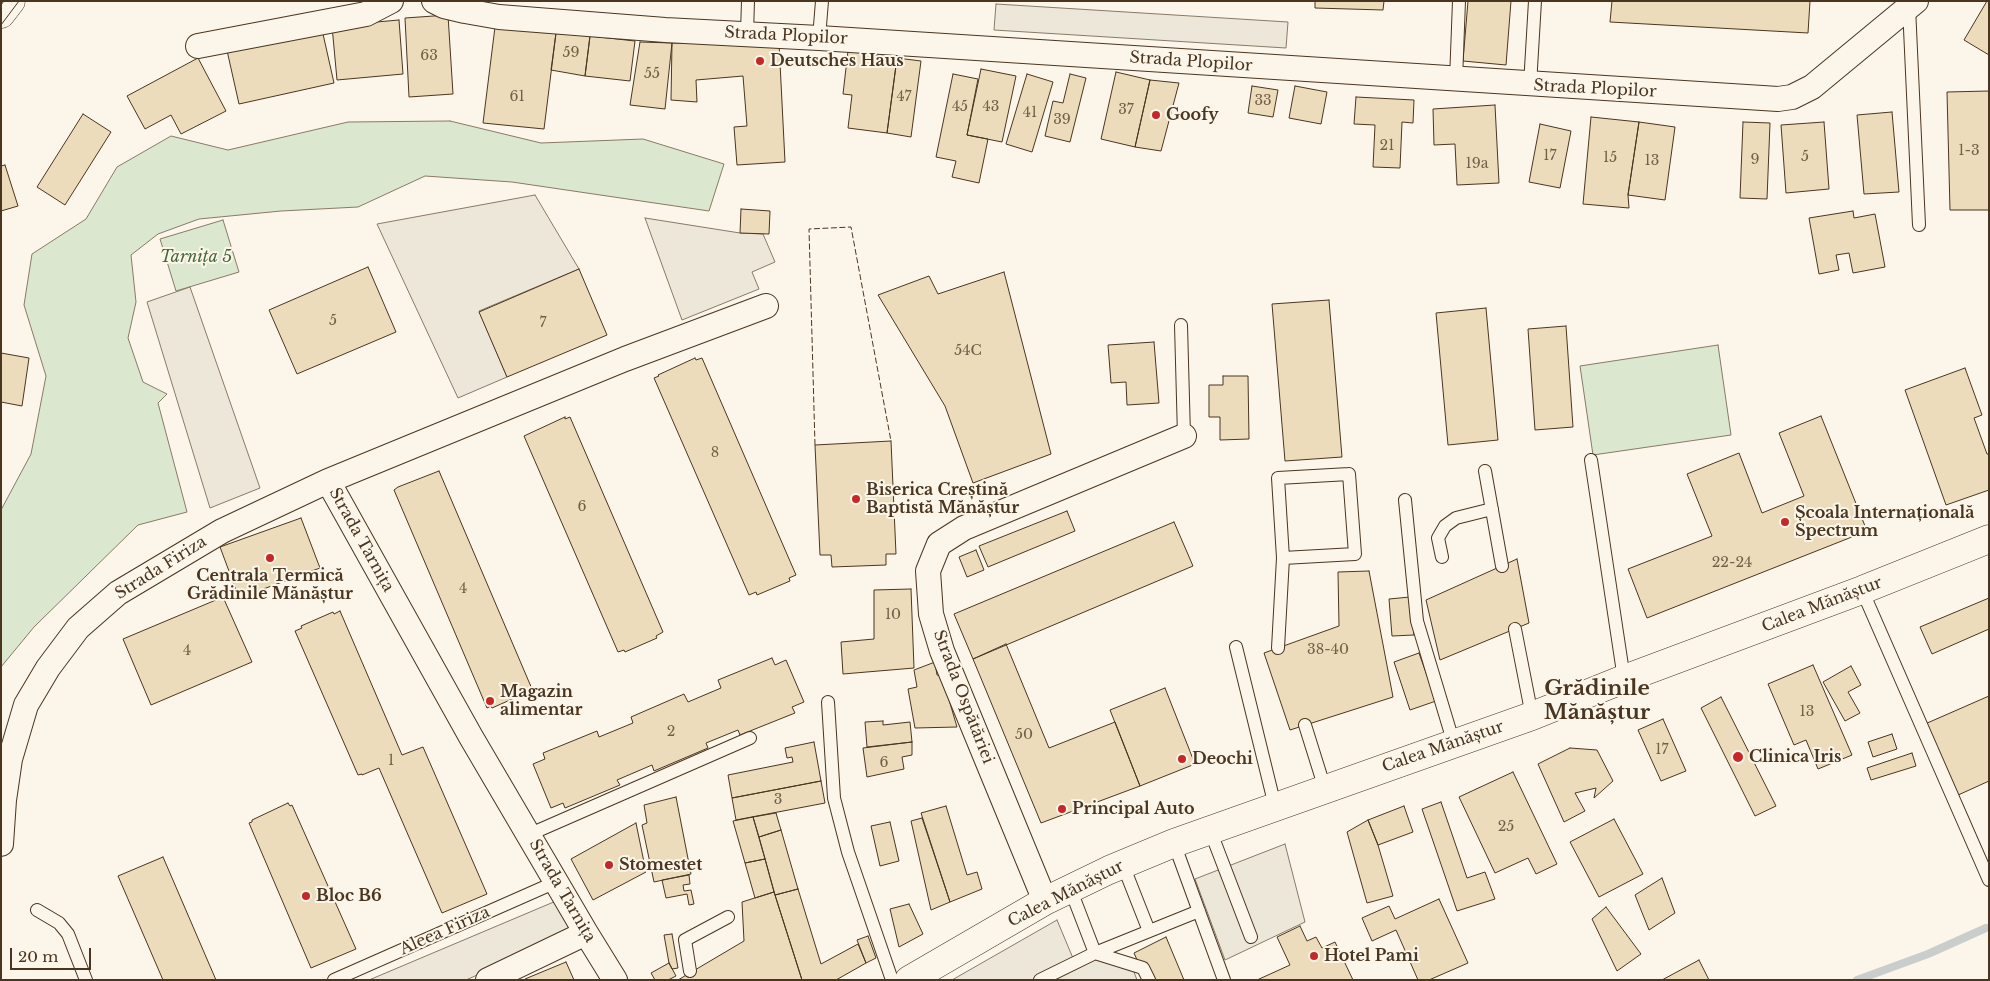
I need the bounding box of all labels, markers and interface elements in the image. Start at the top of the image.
street label: Strada Plopilor [724,23,848,49]
house number: 59 [563,45,579,61]
house number: 63 [420,48,438,64]
street label: Strada Plopilor [1129,48,1253,76]
place label: Deutsches Haus [770,51,904,71]
marker: Deutsches Haus [754,55,766,67]
house number: 55 [644,66,660,82]
street label: Strada Plopilor [1533,76,1657,102]
house number: 61 [509,89,525,105]
house number: 47 [896,89,912,105]
house number: 33 [1254,93,1272,109]
house number: 45 [952,99,968,115]
house number: 43 [983,99,999,115]
house number: 37 [1118,102,1134,118]
house number: 41 [1023,105,1037,121]
place label: Goofy [1166,105,1219,125]
marker: Goofy [1150,109,1162,121]
house number: 39 [1053,112,1071,128]
house number: 21 [1380,138,1394,154]
house number: 1-3 [1958,143,1980,159]
house number: 17 [1543,148,1557,164]
house number: 5 [1801,149,1809,165]
house number: 15 [1603,150,1617,166]
house number: 9 [1750,152,1760,168]
house number: 13 [1645,153,1659,169]
house number: 19a [1465,156,1489,172]
park label: Tarnița 5 [160,247,232,267]
house number: 5 [329,313,337,329]
house number: 7 [539,315,547,331]
house number: 54C [954,343,982,359]
house number: 8 [711,445,719,461]
place label: Biserica Creștină Baptistă Mănăștur [866,480,1019,518]
street label: Strada Tarnița [324,485,398,595]
marker: Biserica Creștină Baptistă Mănăștur [850,493,862,505]
house number: 6 [577,499,587,515]
place label: Școala Internațională Spectrum [1795,503,1974,541]
marker: Școala Internațională Spectrum [1779,516,1791,528]
street label: Strada Firiza [112,532,210,604]
marker: Centrala Termică Grădinile Mănăștur [264,552,276,564]
house number: 22-24 [1712,555,1752,571]
place label: Centrala Termică Grădinile Mănăștur [187,566,353,604]
street label: Calea Mănăștur [1759,573,1885,637]
house number: 4 [459,581,467,597]
house number: 10 [885,607,901,623]
street label: Strada Ospătăriei [929,627,997,767]
house number: 38-40 [1307,642,1349,658]
house number: 4 [183,643,191,659]
district label: Grădinile Mănăștur [1544,676,1650,726]
place label: Magazin alimentar [500,682,583,720]
marker: Magazin alimentar [484,695,496,707]
house number: 13 [1800,704,1814,720]
street label: Calea Mănăștur [1380,717,1506,777]
house number: 2 [667,724,675,740]
house number: 50 [1015,727,1033,743]
house number: 17 [1655,742,1669,758]
place label: Clinica Iris [1749,747,1842,767]
place label: Deochi [1192,749,1253,769]
marker: Clinica Iris [1731,750,1745,764]
house number: 1 [388,753,394,769]
marker: Deochi [1176,753,1188,765]
house number: 6 [879,755,889,771]
house number: 3 [774,792,782,808]
place label: Principal Auto [1072,799,1194,819]
marker: Principal Auto [1056,803,1068,815]
house number: 25 [1498,819,1514,835]
street label: Strada Tarnița [525,836,599,946]
place label: Stomestet [619,855,702,875]
street label: Calea Mănăștur [1005,857,1127,931]
marker: Stomestet [603,859,615,871]
place label: Bloc B6 [316,886,382,906]
marker: Bloc B6 [300,890,312,902]
street label: Aleea Firiza [397,903,493,959]
scale bar [12,938,94,970]
place label: Hotel Pami [1324,946,1419,966]
text: 20 m [18,947,58,966]
marker: Hotel Pami [1308,950,1320,962]

